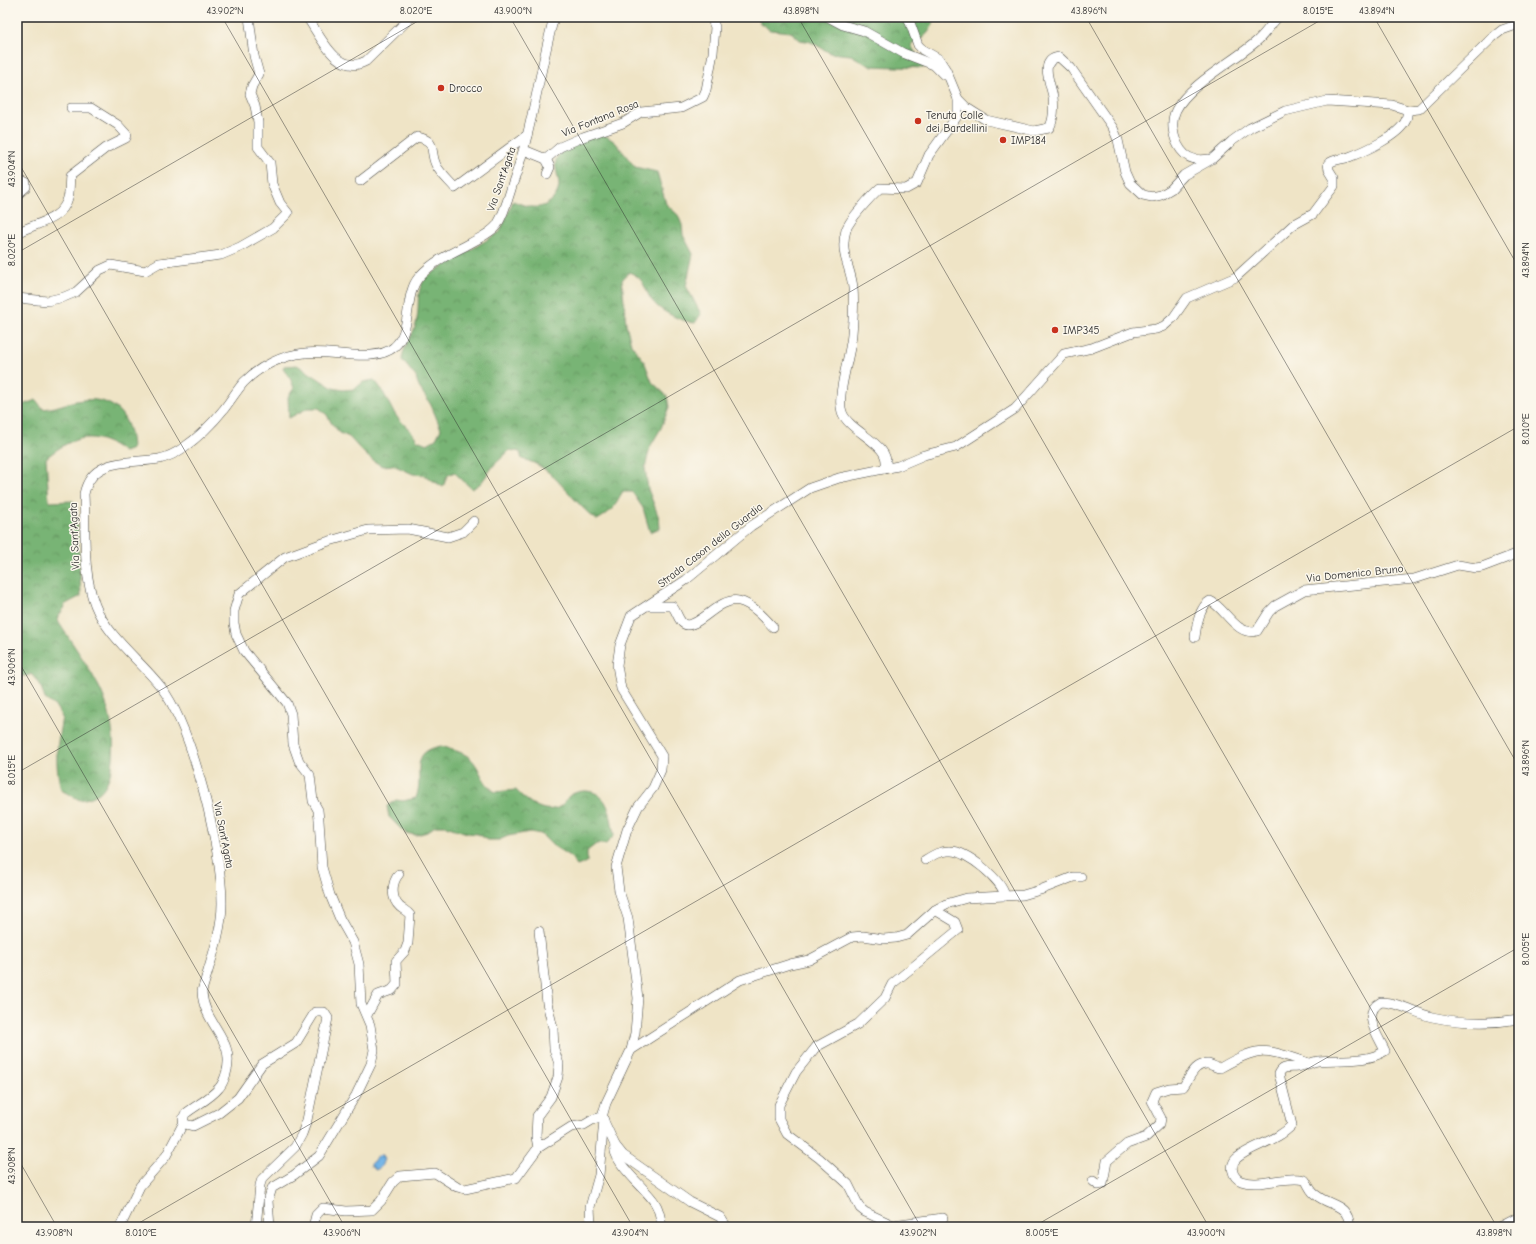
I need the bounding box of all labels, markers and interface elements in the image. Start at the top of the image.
text: 43.902°N [206,5,244,17]
text: 8.020°E [400,5,432,17]
text: 43.900°N [494,5,532,17]
text: 43.898°N [783,5,819,17]
text: 43.896°N [1071,5,1107,17]
text: 8.015°E [1303,5,1333,17]
text: 43.894°N [1359,5,1395,17]
place label: Drocco [449,82,483,95]
marker: Drocco [436,83,446,93]
street label: Via Fontana Rosa [560,97,640,140]
place label: Tenuta Colle dei Bardellini [926,109,987,135]
marker: Tenuta Colle dei Bardellini [913,116,923,126]
place label: IMP184 [1011,134,1046,147]
marker: IMP184 [998,135,1008,145]
street label: Via Sant'Agata [484,145,519,213]
text: 43.904°N [6,151,18,187]
text: 8.020°E [6,234,18,266]
text: 43.894°N [1520,242,1532,278]
place label: IMP345 [1063,324,1100,337]
marker: IMP345 [1050,325,1060,335]
text: 8.010°E [1520,413,1532,445]
street label: Strada Cason della Guardia [655,500,765,590]
street label: Via Sant'Agata [67,502,82,570]
street label: Via Domenico Bruno [1306,562,1404,585]
text: 43.906°N [6,648,18,686]
text: 43.896°N [1520,740,1532,776]
text: 8.015°E [6,755,18,785]
street label: Via Sant'Agata [211,801,236,869]
text: 8.005°E [1520,933,1532,965]
text: 43.908°N [6,1147,18,1185]
text: 43.908°N [35,1227,73,1239]
text: 8.010°E [125,1227,157,1239]
text: 43.906°N [323,1227,361,1239]
text: 43.904°N [612,1227,648,1239]
text: 43.902°N [899,1227,937,1239]
text: 8.005°E [1026,1227,1058,1239]
text: 43.900°N [1187,1227,1225,1239]
text: 43.898°N [1476,1227,1512,1239]

